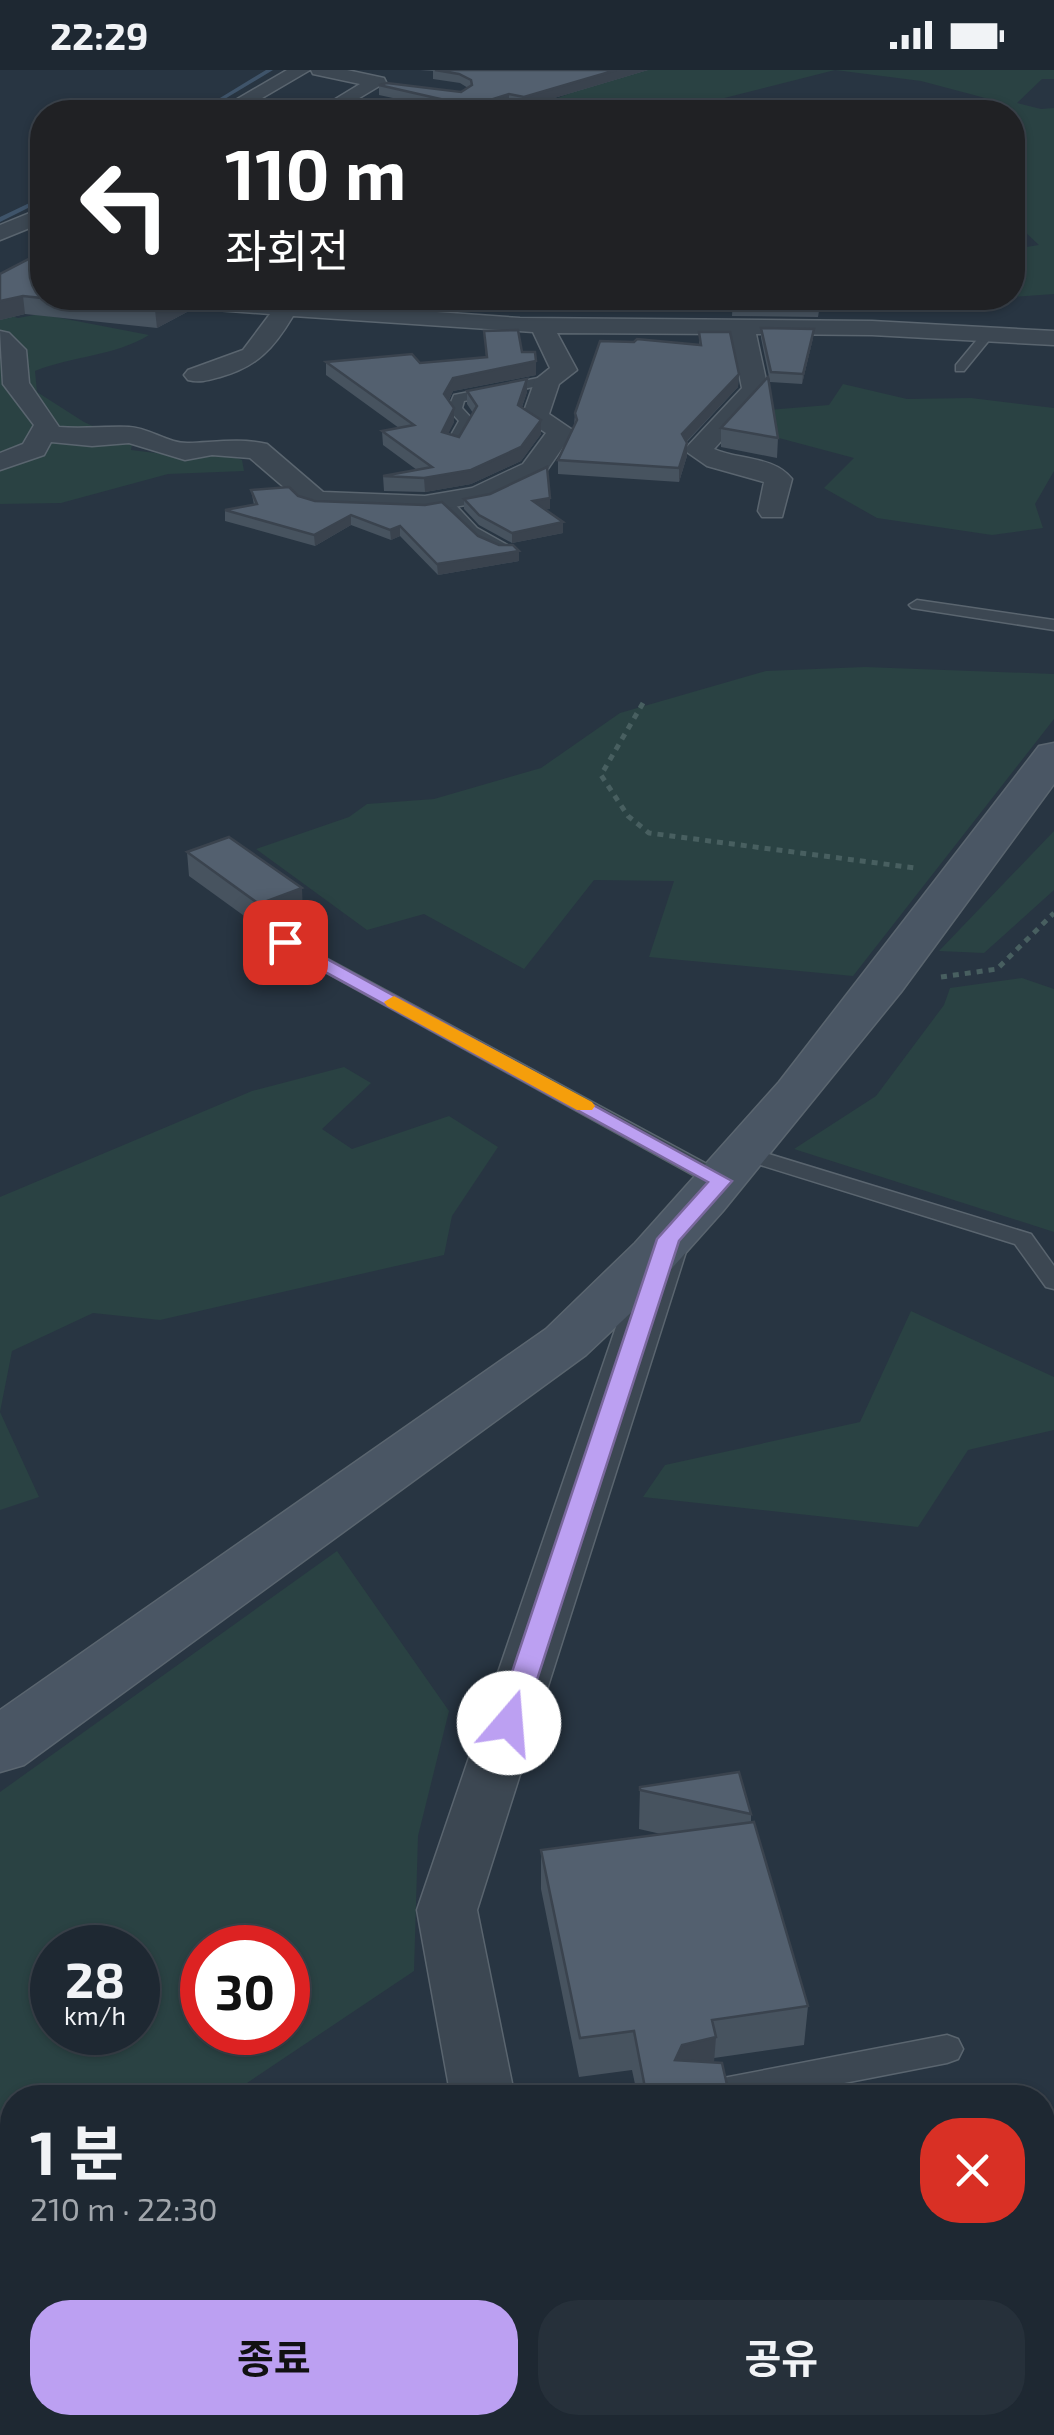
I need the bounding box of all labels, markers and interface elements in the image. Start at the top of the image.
text: 22:29 [50,12,148,58]
text: 110 m [225,130,406,214]
icon: left [60,140,190,270]
text: 좌회전 [225,222,349,276]
pin [243,900,328,985]
icon: arrive [258,915,313,970]
position arrow [457,1671,561,1775]
speed limit sign: 30 [180,1925,310,2055]
text: 28 [65,1948,125,2008]
text: km/h [64,2000,126,2030]
text: 1 분 [30,2115,124,2187]
button: close [920,2118,1025,2223]
text: 210 m · 22:30 [30,2189,218,2227]
button: 종료 [30,2300,518,2415]
button: 공유 [538,2300,1025,2415]

